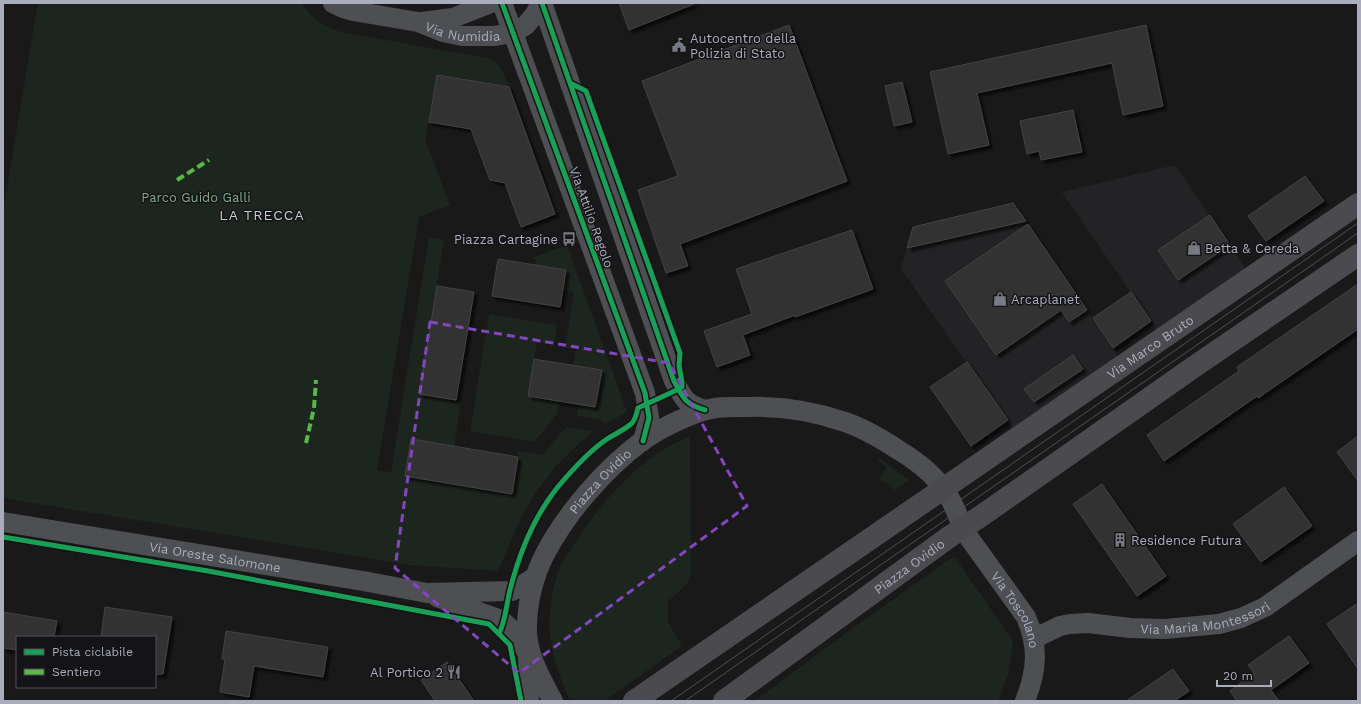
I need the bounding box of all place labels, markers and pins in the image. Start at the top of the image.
place label: Autocentro della Polizia di Stato [690,31,797,61]
public building icon: Autocentro della Polizia di Stato [671,37,687,53]
bus stop icon: Piazza Cartagine [561,231,577,247]
place label: Piazza Cartagine [454,232,558,247]
shop icon: Betta & Cereda [1186,240,1202,256]
place label: Betta & Cereda [1205,241,1300,256]
shop icon: Arcaplanet [992,291,1008,307]
place label: Arcaplanet [1011,292,1080,307]
building icon: Residence Futura [1112,532,1128,548]
place label: Residence Futura [1131,533,1242,548]
restaurant icon: Al Portico 2 [446,664,462,680]
place label: Al Portico 2 [370,665,443,680]

